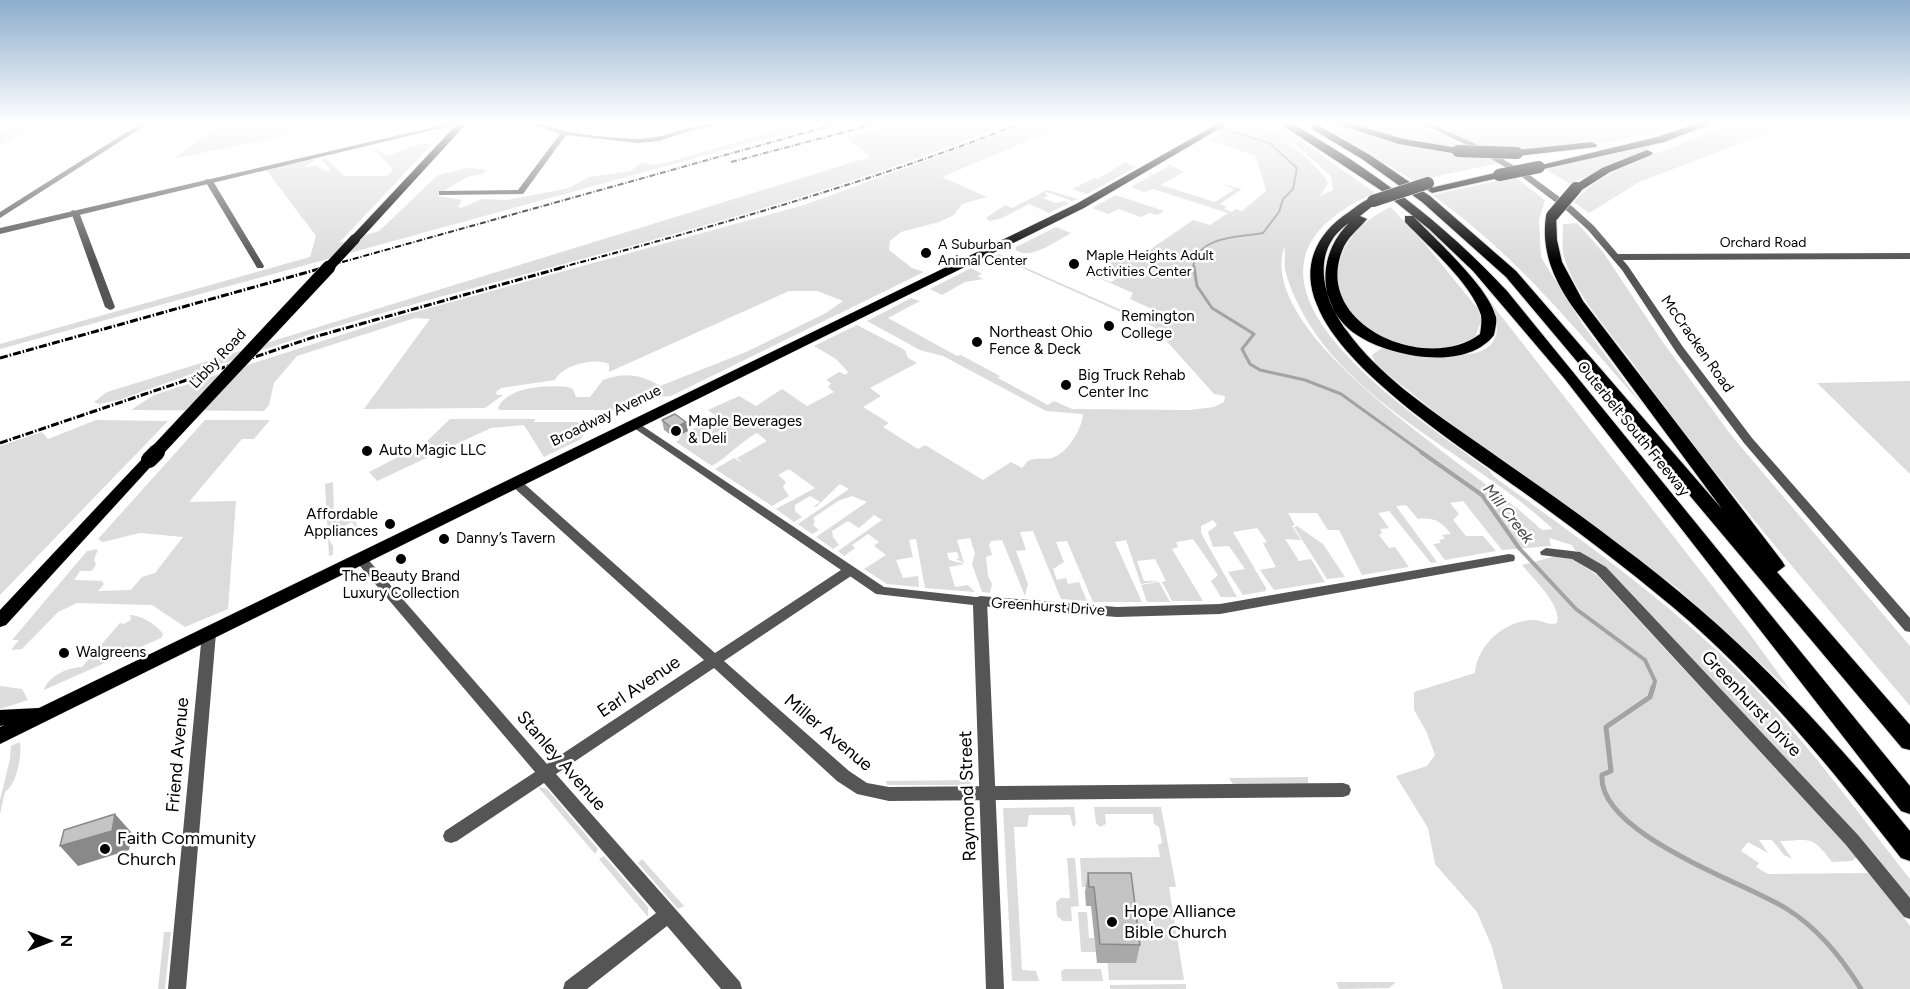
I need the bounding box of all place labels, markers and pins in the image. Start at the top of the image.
place label: A Suburban Animal Center [938,237,1027,270]
marker: A Suburban Animal Center [919,246,933,260]
place label: Maple Heights Adult Activities Center [1086,248,1214,280]
marker: Maple Heights Adult Activities Center [1067,257,1081,271]
place label: Remington College [1121,308,1195,343]
marker: Remington College [1102,319,1116,333]
place label: Northeast Ohio Fence & Deck [989,324,1093,359]
marker: Northeast Ohio Fence & Deck [970,335,984,349]
place label: Big Truck Rehab Center Inc [1078,367,1186,402]
marker: Big Truck Rehab Center Inc [1059,378,1073,392]
place label: Maple Beverages & Deli [688,413,802,448]
marker: Maple Beverages & Deli [669,424,683,438]
place label: Auto Magic LLC [379,442,486,460]
marker: Auto Magic LLC [360,444,374,458]
place label: Affordable Appliances [304,506,378,541]
marker: Affordable Appliances [383,517,397,531]
place label: Danny’s Tavern [456,530,555,548]
marker: Danny’s Tavern [437,532,451,546]
marker: The Beauty Brand Luxury Collection [394,552,408,566]
place label: The Beauty Brand Luxury Collection [342,568,460,603]
place label: Walgreens [76,644,146,662]
marker: Walgreens [57,646,71,660]
place label: Faith Community Church [117,828,256,870]
marker: Faith Community Church [98,842,112,856]
place label: Hope Alliance Bible Church [1124,901,1236,944]
marker: Hope Alliance Bible Church [1105,915,1119,929]

